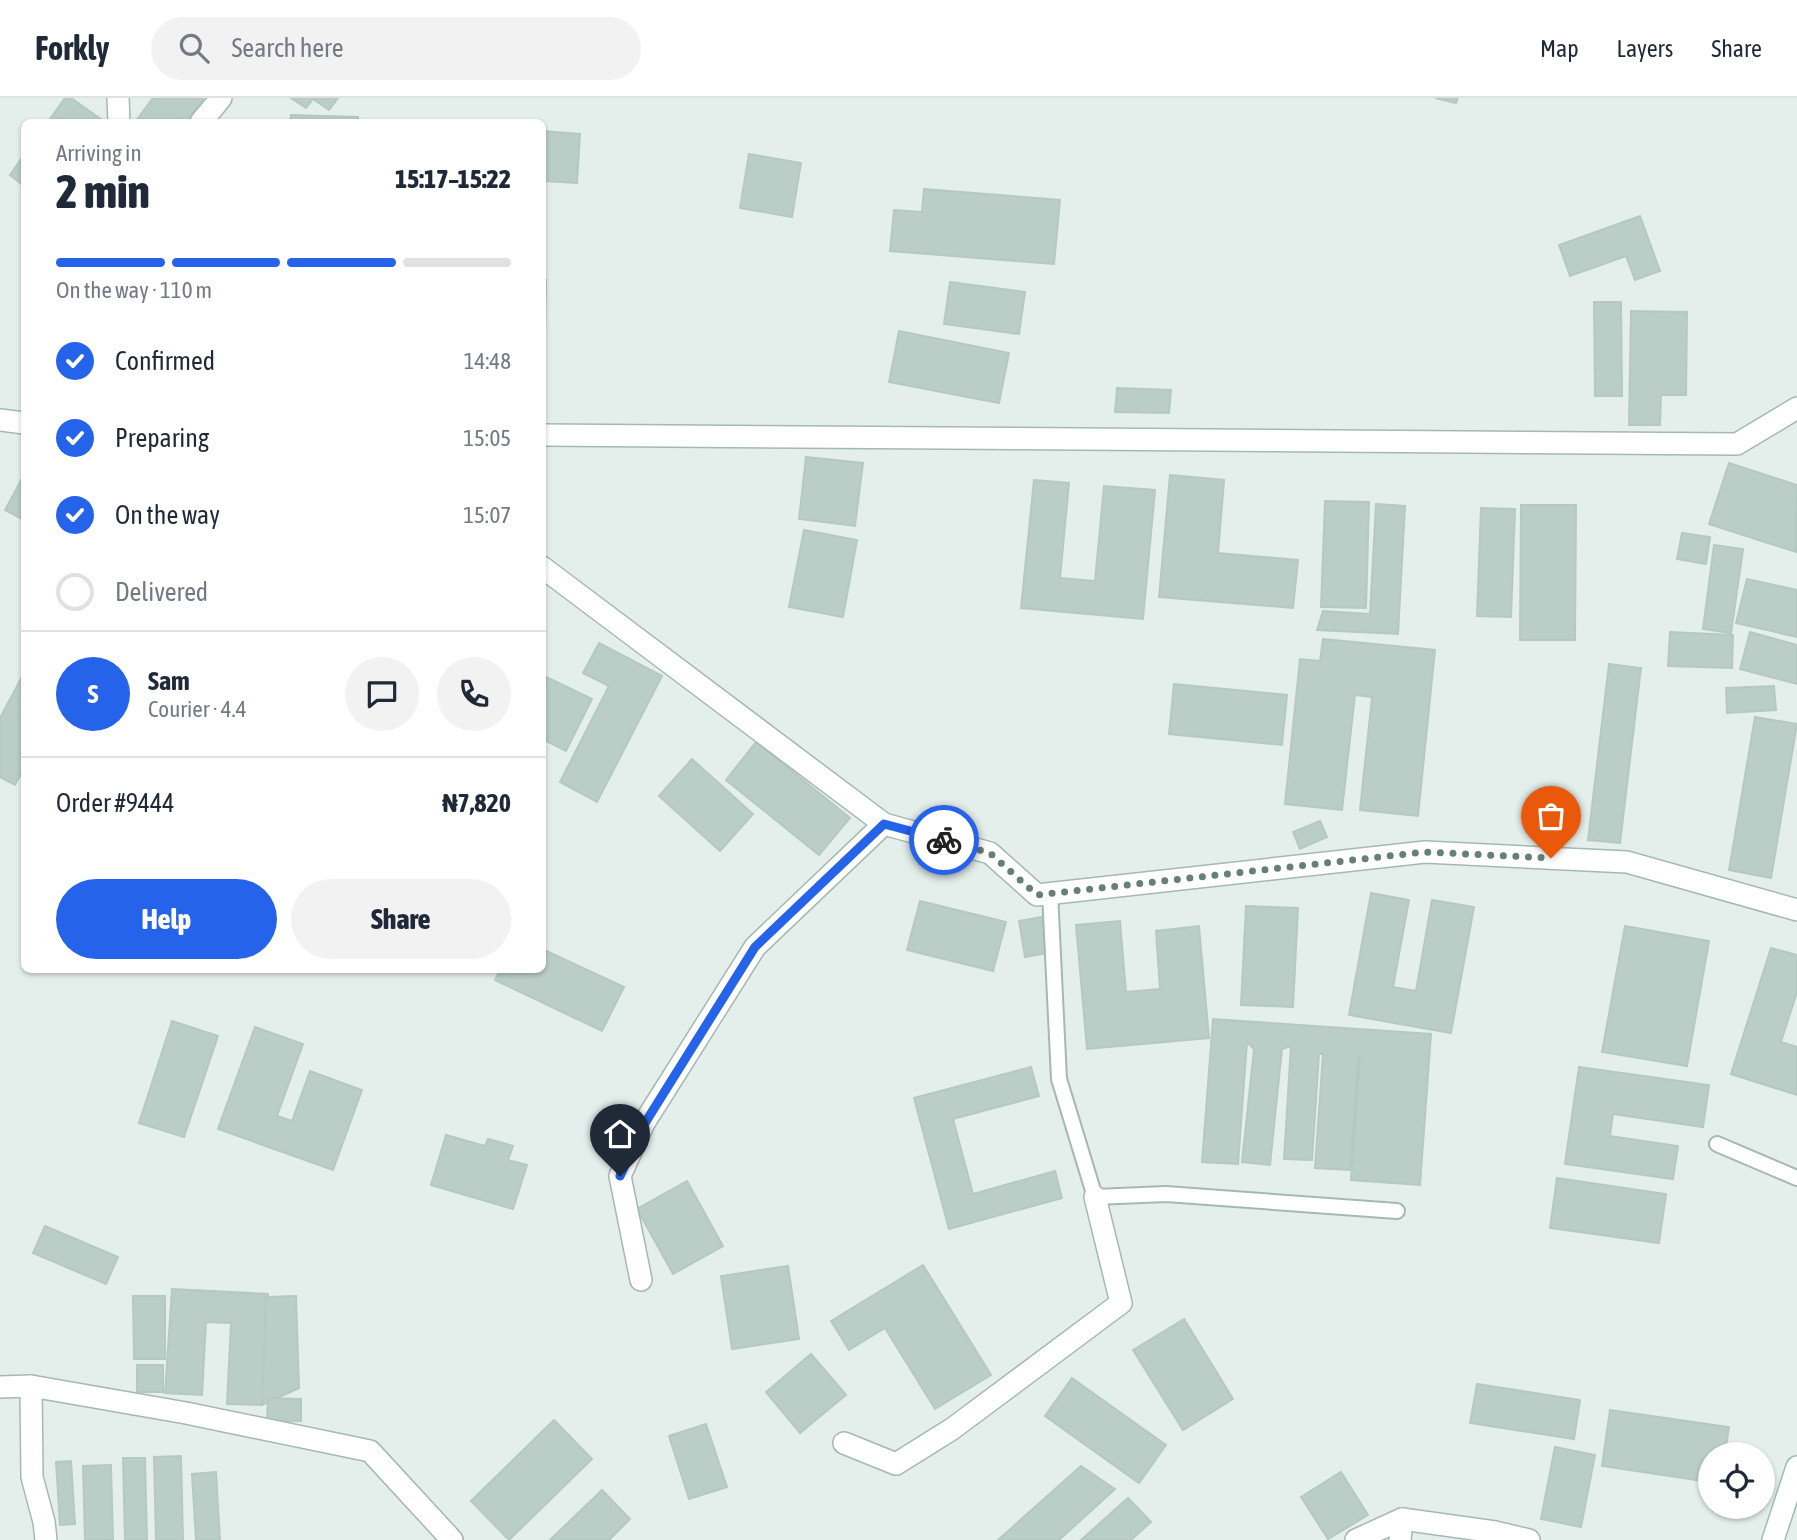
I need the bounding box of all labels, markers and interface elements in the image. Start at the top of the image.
search box [151,17,641,80]
text: Forkly [35,29,109,67]
icon: search [175,29,213,67]
text: Search here [231,33,344,63]
text: Map [1540,35,1579,62]
text: Layers [1617,35,1673,62]
text: Share [1711,35,1762,62]
text: Arriving in [56,140,142,166]
text: 15:17–15:22 [395,164,511,194]
text: 2 min [56,165,150,218]
text: On the way · 110 m [56,277,212,303]
icon: check [56,342,94,380]
text: Confirmed [115,346,215,376]
text: 14:48 [464,348,511,374]
icon: check [56,419,94,457]
text: Preparing [115,423,209,453]
text: 15:05 [463,425,511,451]
icon: check [56,496,94,534]
text: On the way [115,500,220,530]
text: 15:07 [463,502,511,528]
text: Delivered [115,577,208,607]
button: chat [345,657,419,731]
button: phone [437,657,511,731]
text: Sam [148,666,190,696]
text: S [88,679,98,709]
text: Courier · 4.4 [148,696,247,722]
pin [1521,786,1581,858]
text: Order #9444 [56,788,175,818]
text: ₦7,820 [442,788,511,818]
icon: bag [1532,797,1570,835]
courier [909,805,979,875]
icon: bike [925,821,963,859]
button: Help [56,879,277,959]
button: Share [291,879,511,959]
pin [590,1104,650,1176]
icon: home [601,1115,639,1153]
map controls [1698,1442,1775,1519]
button: locate [1698,1442,1775,1519]

